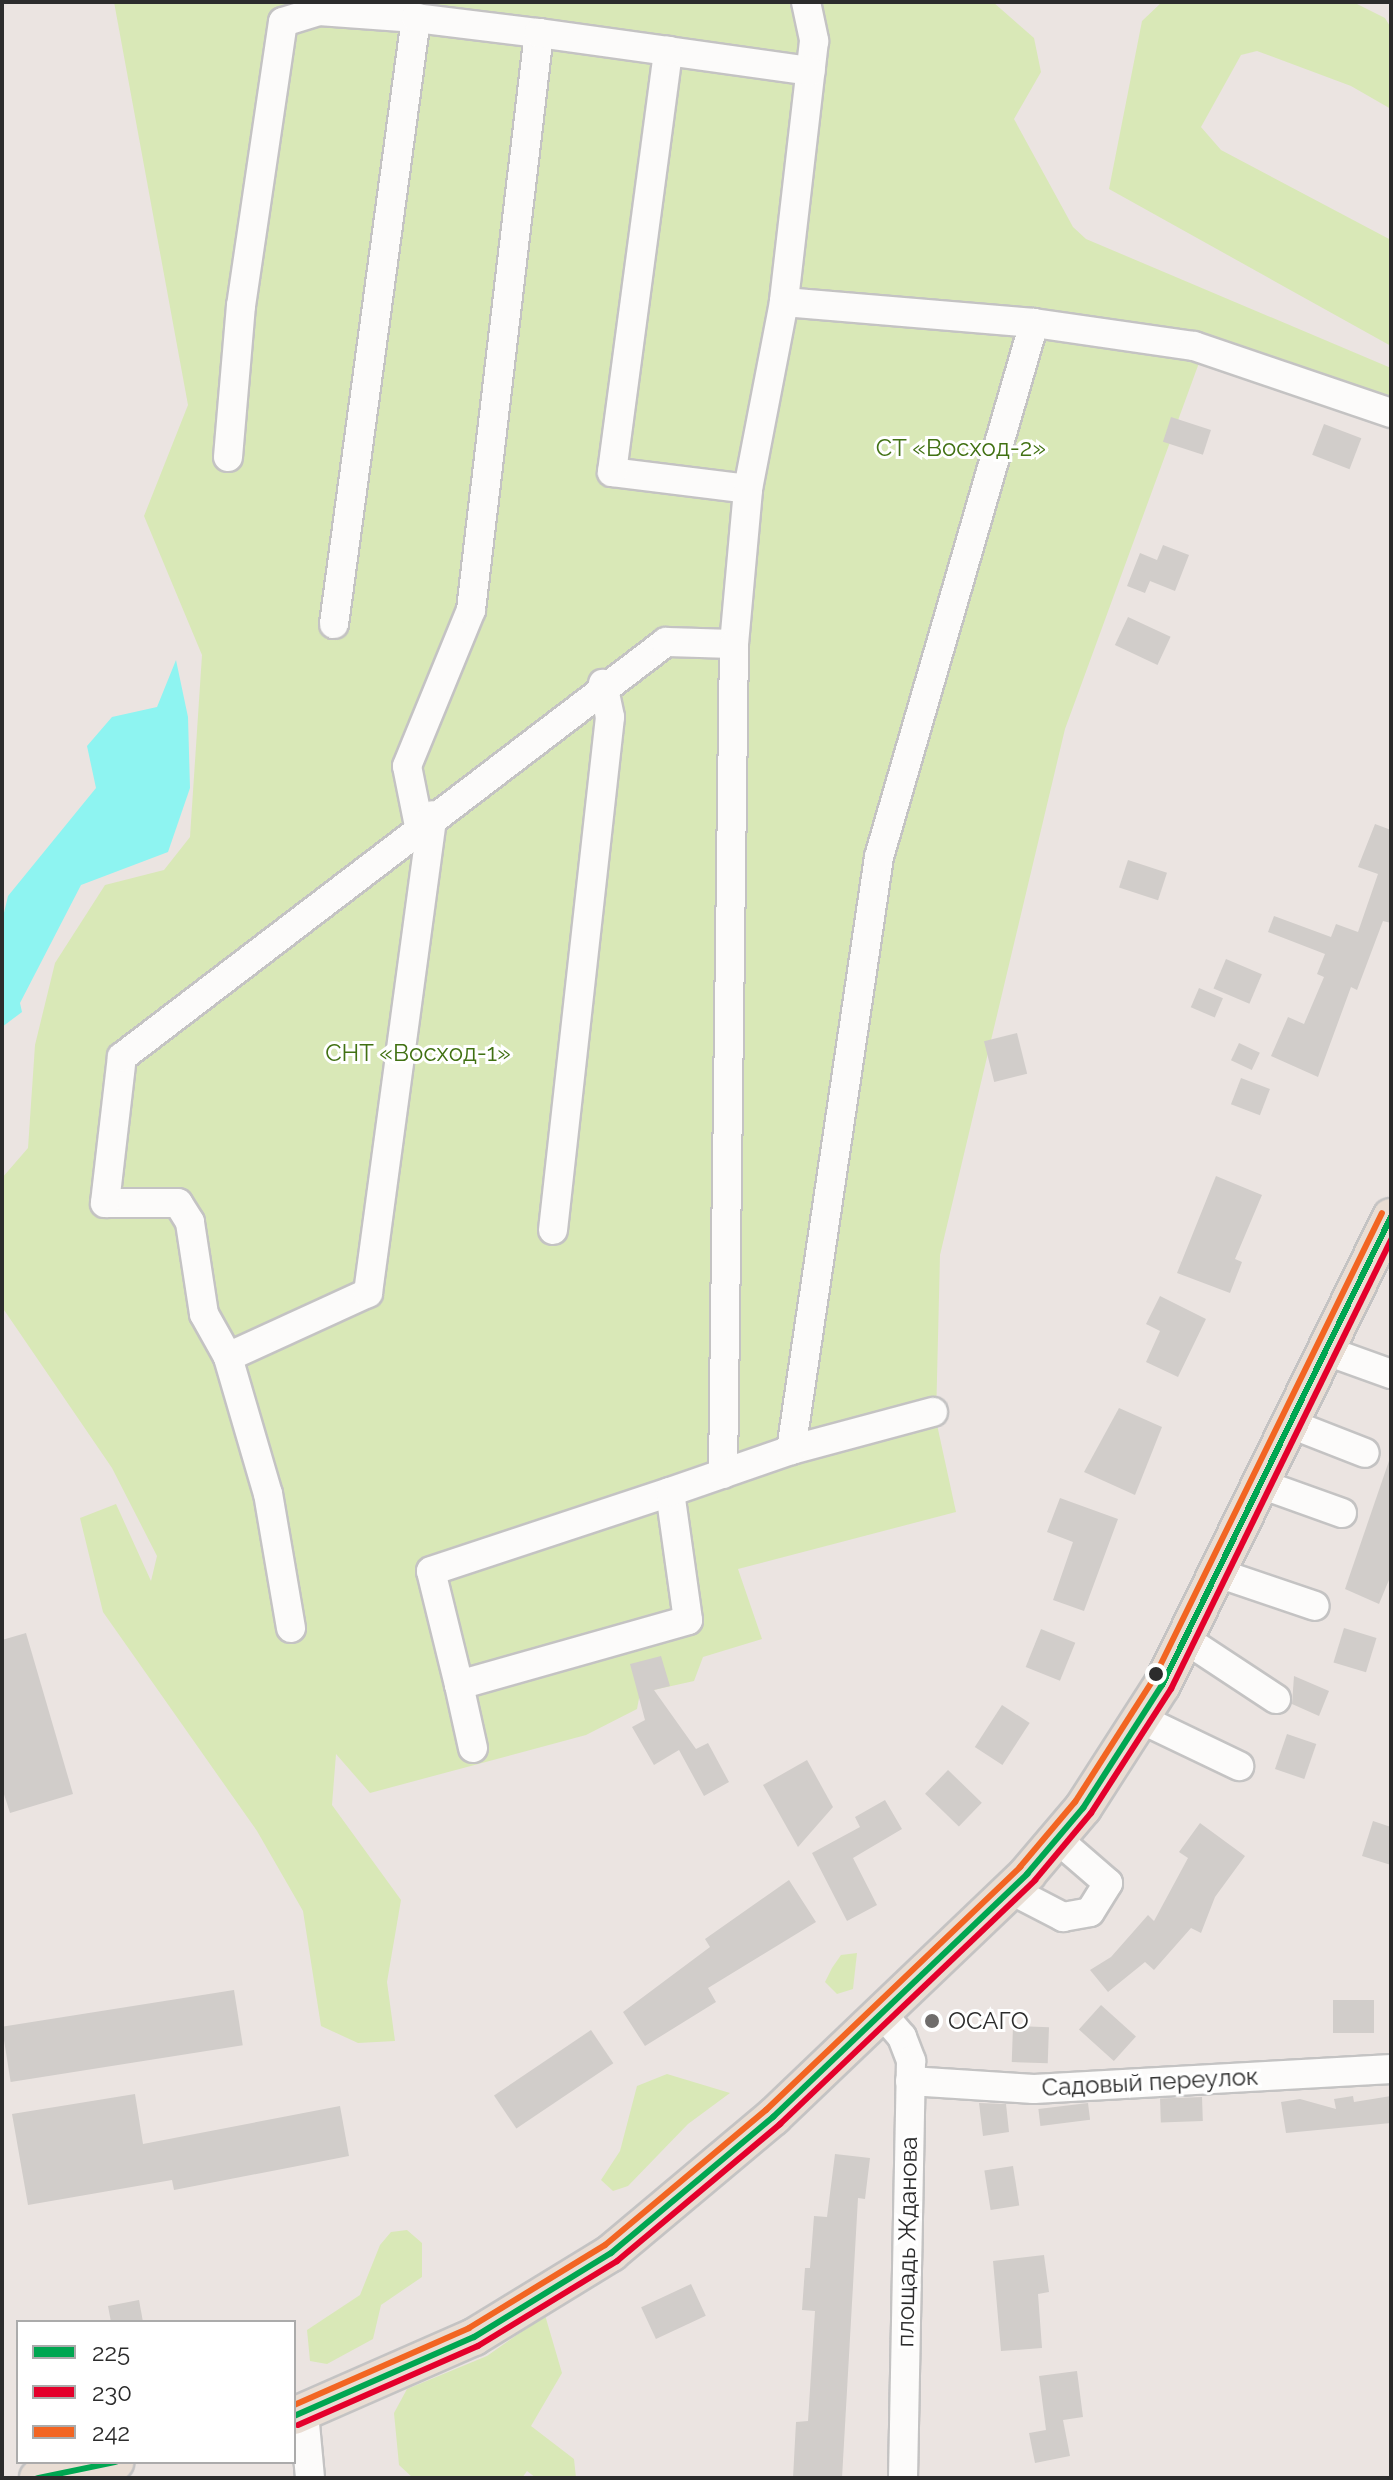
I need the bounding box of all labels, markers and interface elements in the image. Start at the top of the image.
park label: СТ «Восход-2» [876,434,1046,462]
park label: СНТ «Восход-1» [325,1039,511,1067]
unlabelled marker [1148,1666,1164,1682]
place label: ОСАГО [948,2007,1029,2035]
marker: ОСАГО [923,2012,941,2030]
street label: Садовый переулок [1041,2062,1259,2102]
street label: площадь Жданова [891,2136,923,2348]
legend [16,2320,296,2464]
text: 225 [92,2338,130,2367]
text: 230 [92,2378,132,2407]
text: 242 [92,2418,130,2447]

